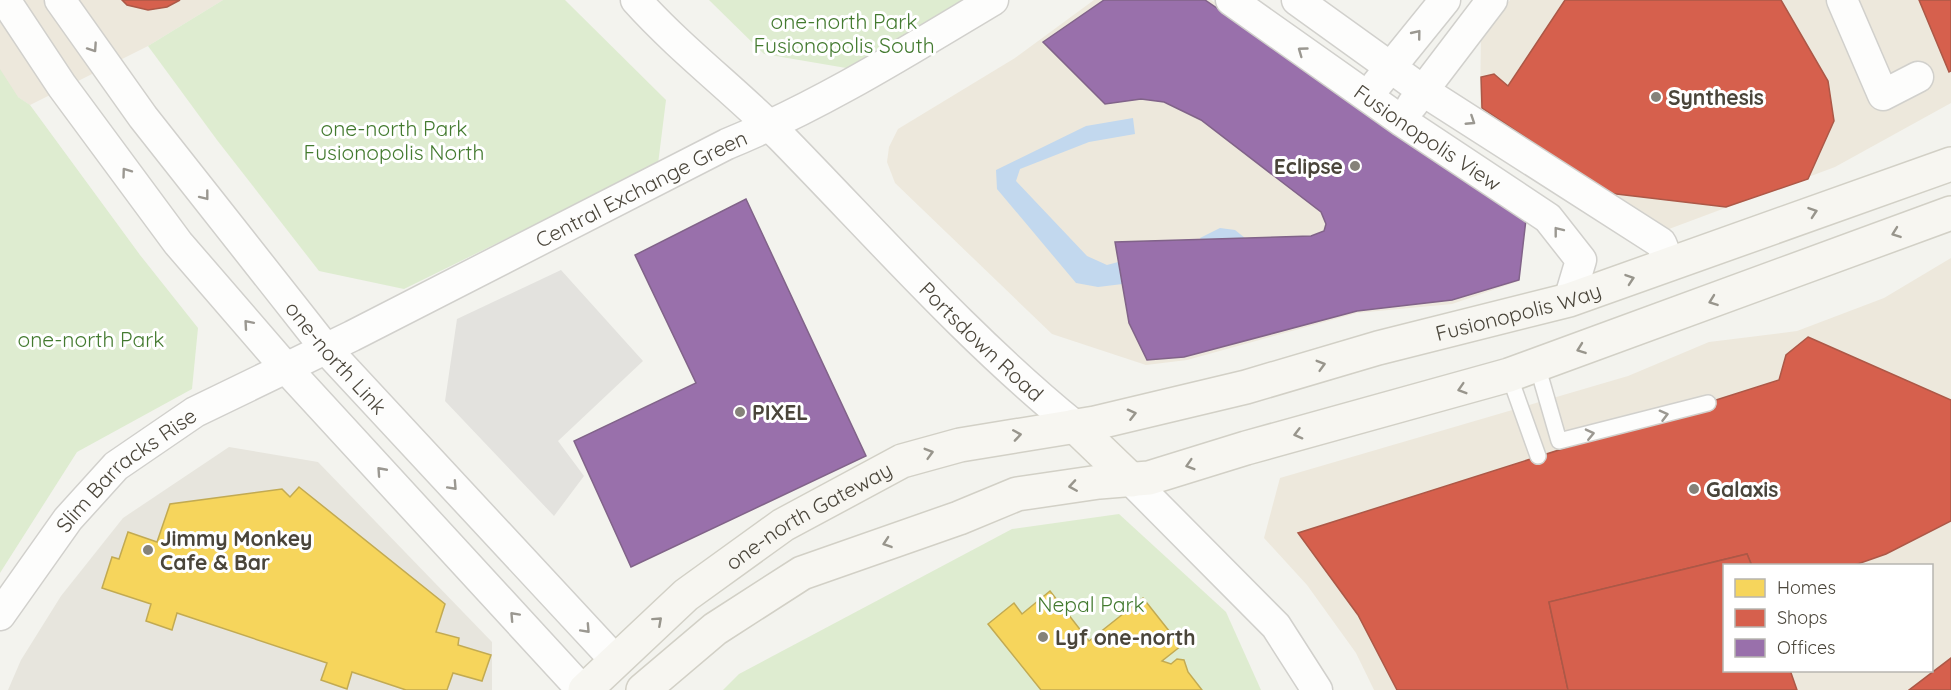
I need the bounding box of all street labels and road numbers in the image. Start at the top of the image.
street label: Fusionopolis View [1349,78,1506,196]
street label: Central Exchange Green [531,124,751,253]
street label: Portsdown Road [914,276,1049,407]
street label: Fusionopolis Way [1433,277,1605,346]
street label: one-north Link [280,296,393,419]
street label: Slim Barracks Rise [50,402,201,537]
street label: one-north Gateway [720,456,896,575]

